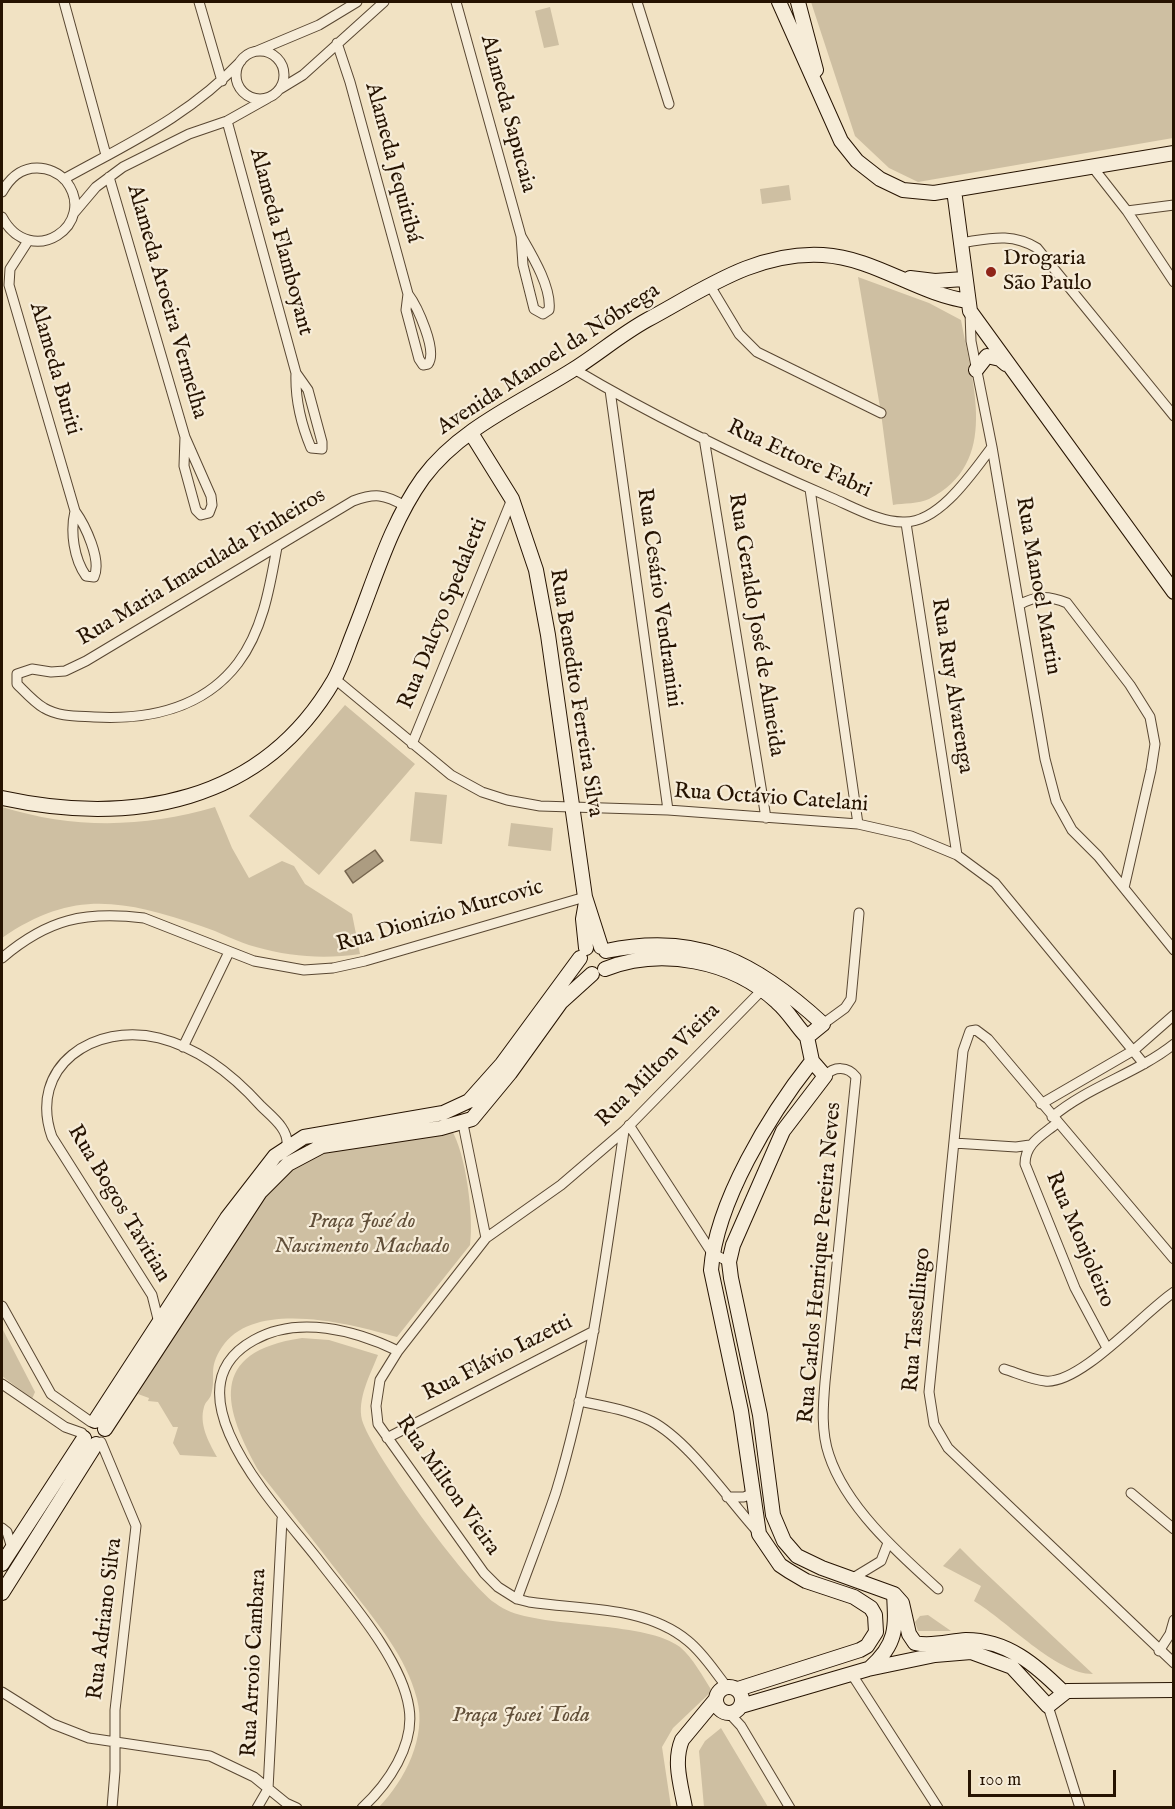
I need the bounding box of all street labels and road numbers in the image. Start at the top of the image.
street label: Alameda Sapucaia [473,32,541,196]
street label: Alameda Jequitibá [358,80,426,246]
street label: Alameda Flamboyant [242,146,318,338]
street label: Alameda Aroeira Vermelha [120,182,212,422]
street label: Avenida Manoel da Nóbrega [433,278,665,442]
street label: Alameda Buriti [22,300,86,438]
street label: Rua Ettore Fabri [723,415,875,505]
street label: Rua Maria Imaculada Pinheiros [73,483,331,653]
street label: Rua Cesário Vendramini [630,487,686,709]
street label: Rua Geraldo José de Almeida [721,491,789,759]
street label: Rua Manoel Martin [1008,495,1066,677]
street label: Rua Dalcyo Spedaletti [394,515,494,713]
street label: Rua Benedito Ferreira Silva [542,567,608,819]
street label: Rua Ruy Alvarenga [924,596,978,776]
street label: Rua Octávio Catelani [673,779,869,819]
street label: Rua Dionizio Murcovic [334,875,546,959]
street label: Rua Milton Vieira [592,999,726,1133]
street label: Rua Carlos Henrique Pereira Neves [794,1101,848,1425]
street label: Rua Bogos Tavitian [61,1121,175,1287]
street label: Rua Monjoleiro [1039,1168,1119,1312]
street label: Rua Tasselliugo [899,1247,937,1393]
street label: Rua Flávio Iazetti [419,1310,577,1408]
street label: Rua Milton Vieira [389,1411,505,1561]
street label: Rua Adriano Silva [83,1537,129,1701]
street label: Rua Arroio Cambara [237,1568,273,1758]

